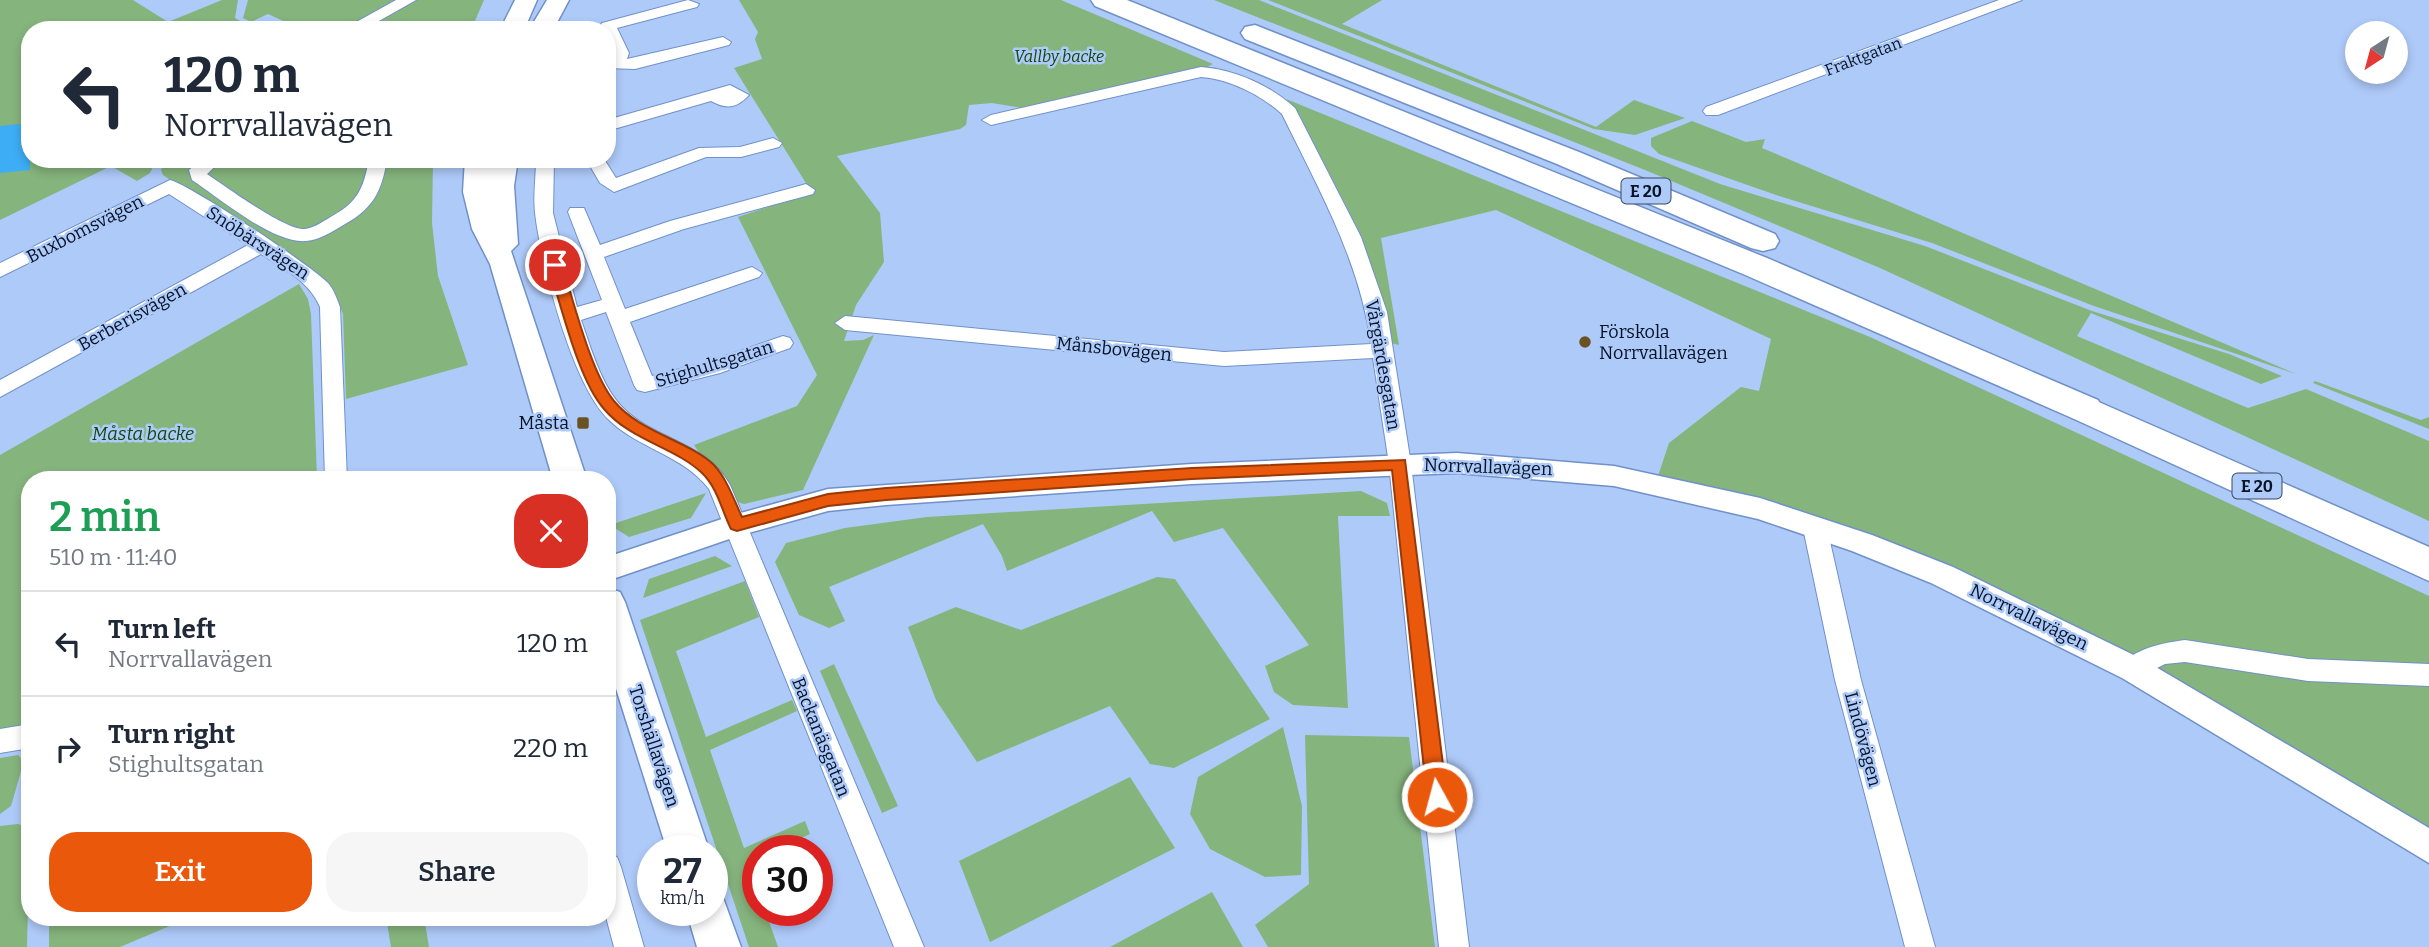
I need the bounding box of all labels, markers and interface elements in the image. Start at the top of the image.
north arrow [2345,21,2408,84]
map controls [2345,21,2408,84]
street label: Fraktgatan [1822,33,1904,80]
text: 120 m [164,46,299,105]
park label: Vallby backe [1014,47,1104,66]
icon: left [49,49,140,140]
text: Norrvallavägen [164,106,393,144]
road number: E 20 [1622,178,1670,204]
street label: Buxbomsvägen [23,190,148,268]
street label: Snöbärsvägen [202,202,314,285]
pin [525,235,585,295]
icon: arrive [536,246,574,284]
street label: Berberisvägen [74,278,191,356]
street label: Vårgärdesgatan [1361,298,1405,433]
place label: Förskola Norrvallavägen [1599,321,1728,364]
street label: Månsbovägen [1055,332,1173,366]
marker: Förskola Norrvallavägen [1577,334,1593,350]
street label: Stighultsgatan [652,335,776,392]
place label: Måsta [519,412,569,434]
marker: Måsta [575,415,591,431]
park label: Måsta backe [92,423,194,445]
street label: Norrvallavägen [1423,454,1553,480]
road number: E 20 [2232,474,2282,499]
text: 2 min [49,492,160,542]
button: close [514,494,588,568]
text: 510 m · 11:40 [49,543,177,571]
street label: Norrvallavägen [1966,579,2092,655]
text: Turn left [108,614,216,645]
icon: left [49,625,87,663]
text: 120 m [517,628,588,659]
text: Norrvallavägen [108,645,272,673]
street label: Backanäsgatan [787,674,855,800]
street label: Torshällavägen [624,682,684,810]
street label: Lindövägen [1840,689,1886,789]
text: Turn right [108,719,235,750]
icon: right [49,730,87,768]
text: 220 m [513,733,588,764]
text: Stighultsgatan [108,750,264,778]
position arrow [1400,760,1474,834]
button: Exit [49,832,312,912]
button: Share [326,832,588,912]
speed limit sign: 30 [742,835,833,926]
text: 27 [663,850,702,892]
text: km/h [660,887,705,909]

